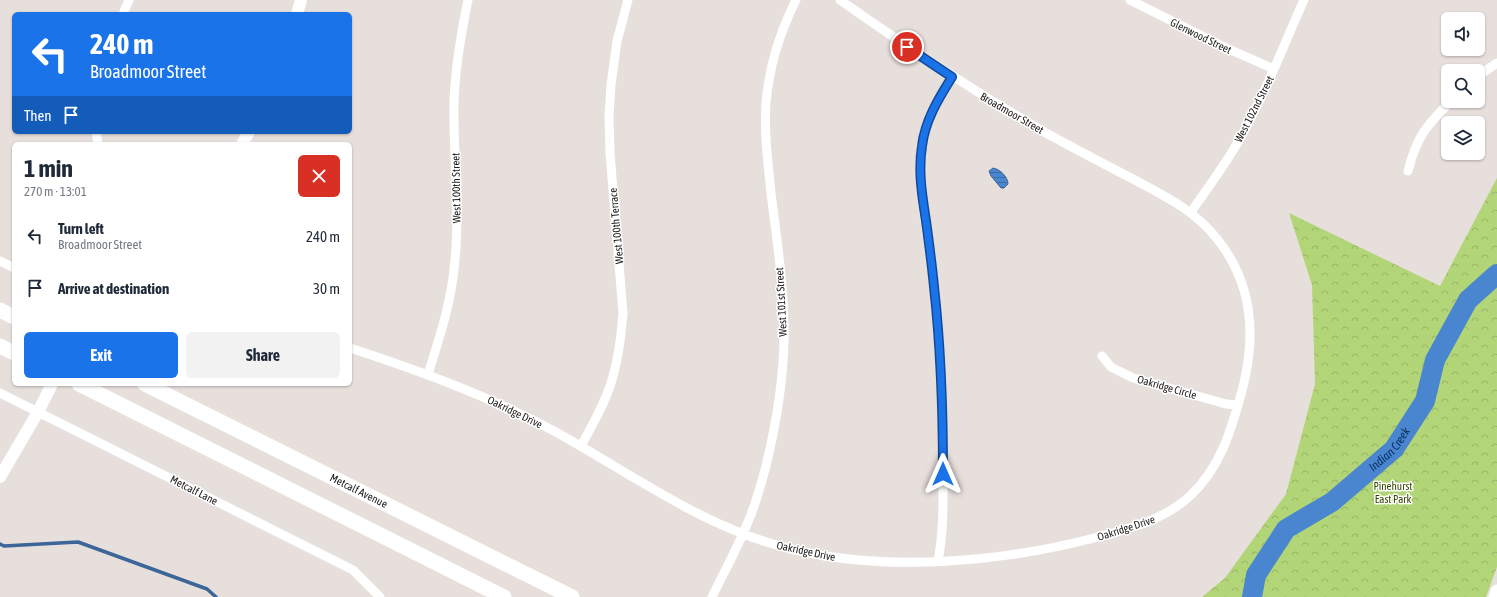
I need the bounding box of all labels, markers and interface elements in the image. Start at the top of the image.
map controls [1441,12,1485,160]
button: sound [1441,12,1485,56]
street label: Glenwood Street [1168,16,1234,56]
icon: left [24,28,76,80]
text: 240 m [90,28,153,60]
pin [890,30,924,64]
icon: arrive [896,36,918,58]
text: Broadmoor Street [90,61,206,82]
button: search [1441,64,1485,108]
street label: West 102nd Street [1232,74,1276,144]
street label: Broadmoor Street [978,90,1046,136]
icon: arrive [60,104,82,126]
text: Then [24,107,52,124]
button: layers [1441,116,1485,160]
street label: West 100th Street [449,152,463,224]
text: 1 min [24,155,73,182]
button: close [298,155,340,197]
text: 270 m · 13:01 [24,184,87,199]
street label: West 100th Terrace [607,187,625,265]
text: Turn left [58,220,104,237]
icon: left [24,225,46,247]
text: 240 m [306,228,340,245]
text: Broadmoor Street [58,237,142,252]
street label: West 101st Street [773,267,789,337]
icon: arrive [24,277,46,299]
text: Arrive at destination [58,280,169,297]
text: 30 m [313,280,340,297]
button: Exit [24,332,178,378]
button: Share [186,332,340,378]
street label: Oakridge Circle [1136,373,1198,401]
street label: Oakridge Drive [486,394,544,430]
water label: Indian Creek [1366,424,1413,474]
position arrow [922,453,964,495]
street label: Metcalf Avenue [328,471,390,510]
street label: Metcalf Lane [168,473,220,507]
park label: Pinehurst East Park [1374,480,1412,505]
street label: Oakridge Drive [1096,513,1156,543]
street label: Oakridge Drive [776,539,836,563]

